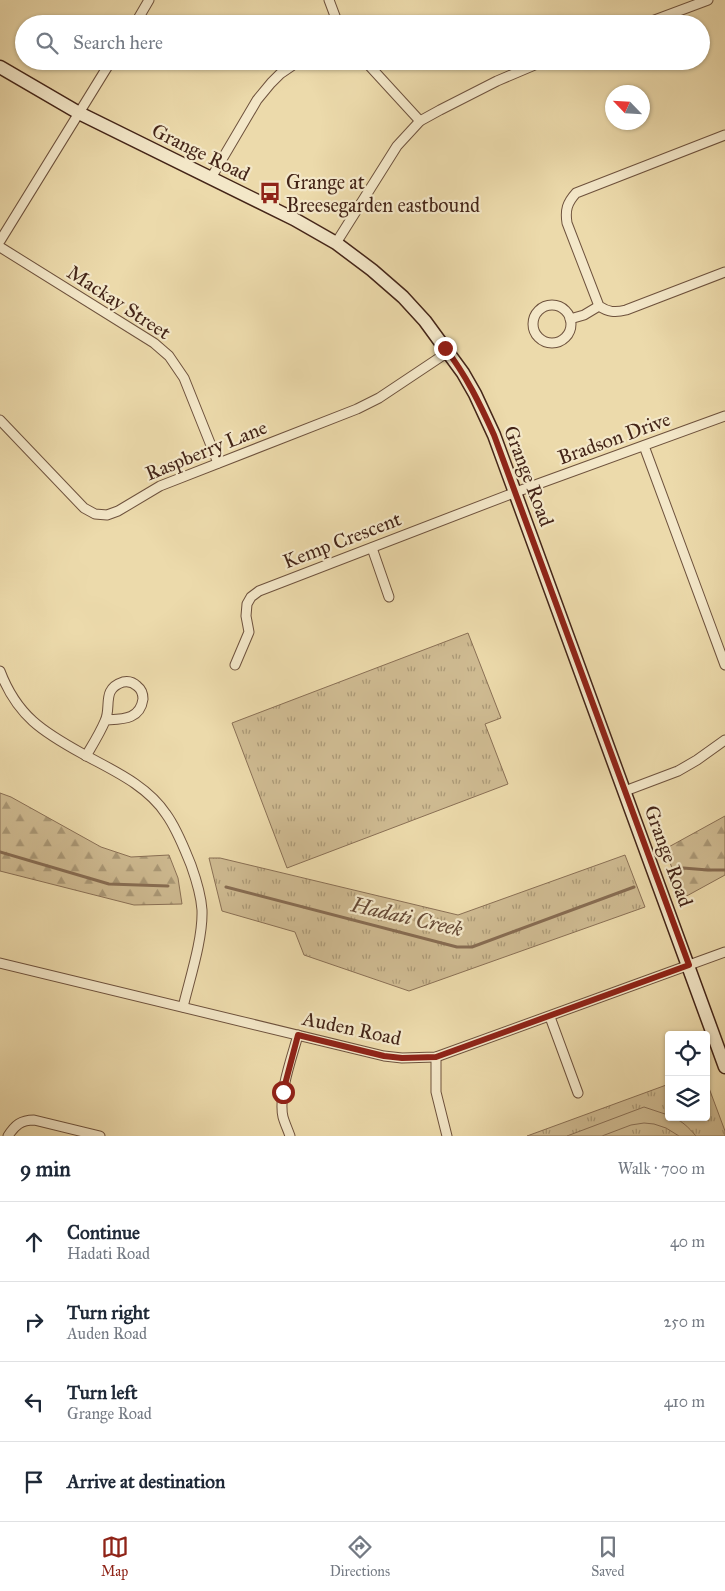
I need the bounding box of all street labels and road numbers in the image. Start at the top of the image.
street label: Grange Road [148,118,254,187]
street label: Mackay Street [63,260,175,344]
street label: Bradson Drive [554,407,674,469]
street label: Raspberry Lane [142,415,270,485]
street label: Grange Road [498,422,559,530]
street label: Kemp Crescent [280,506,404,574]
street label: Grange Road [639,802,698,910]
street label: Auden Road [300,1006,403,1050]

